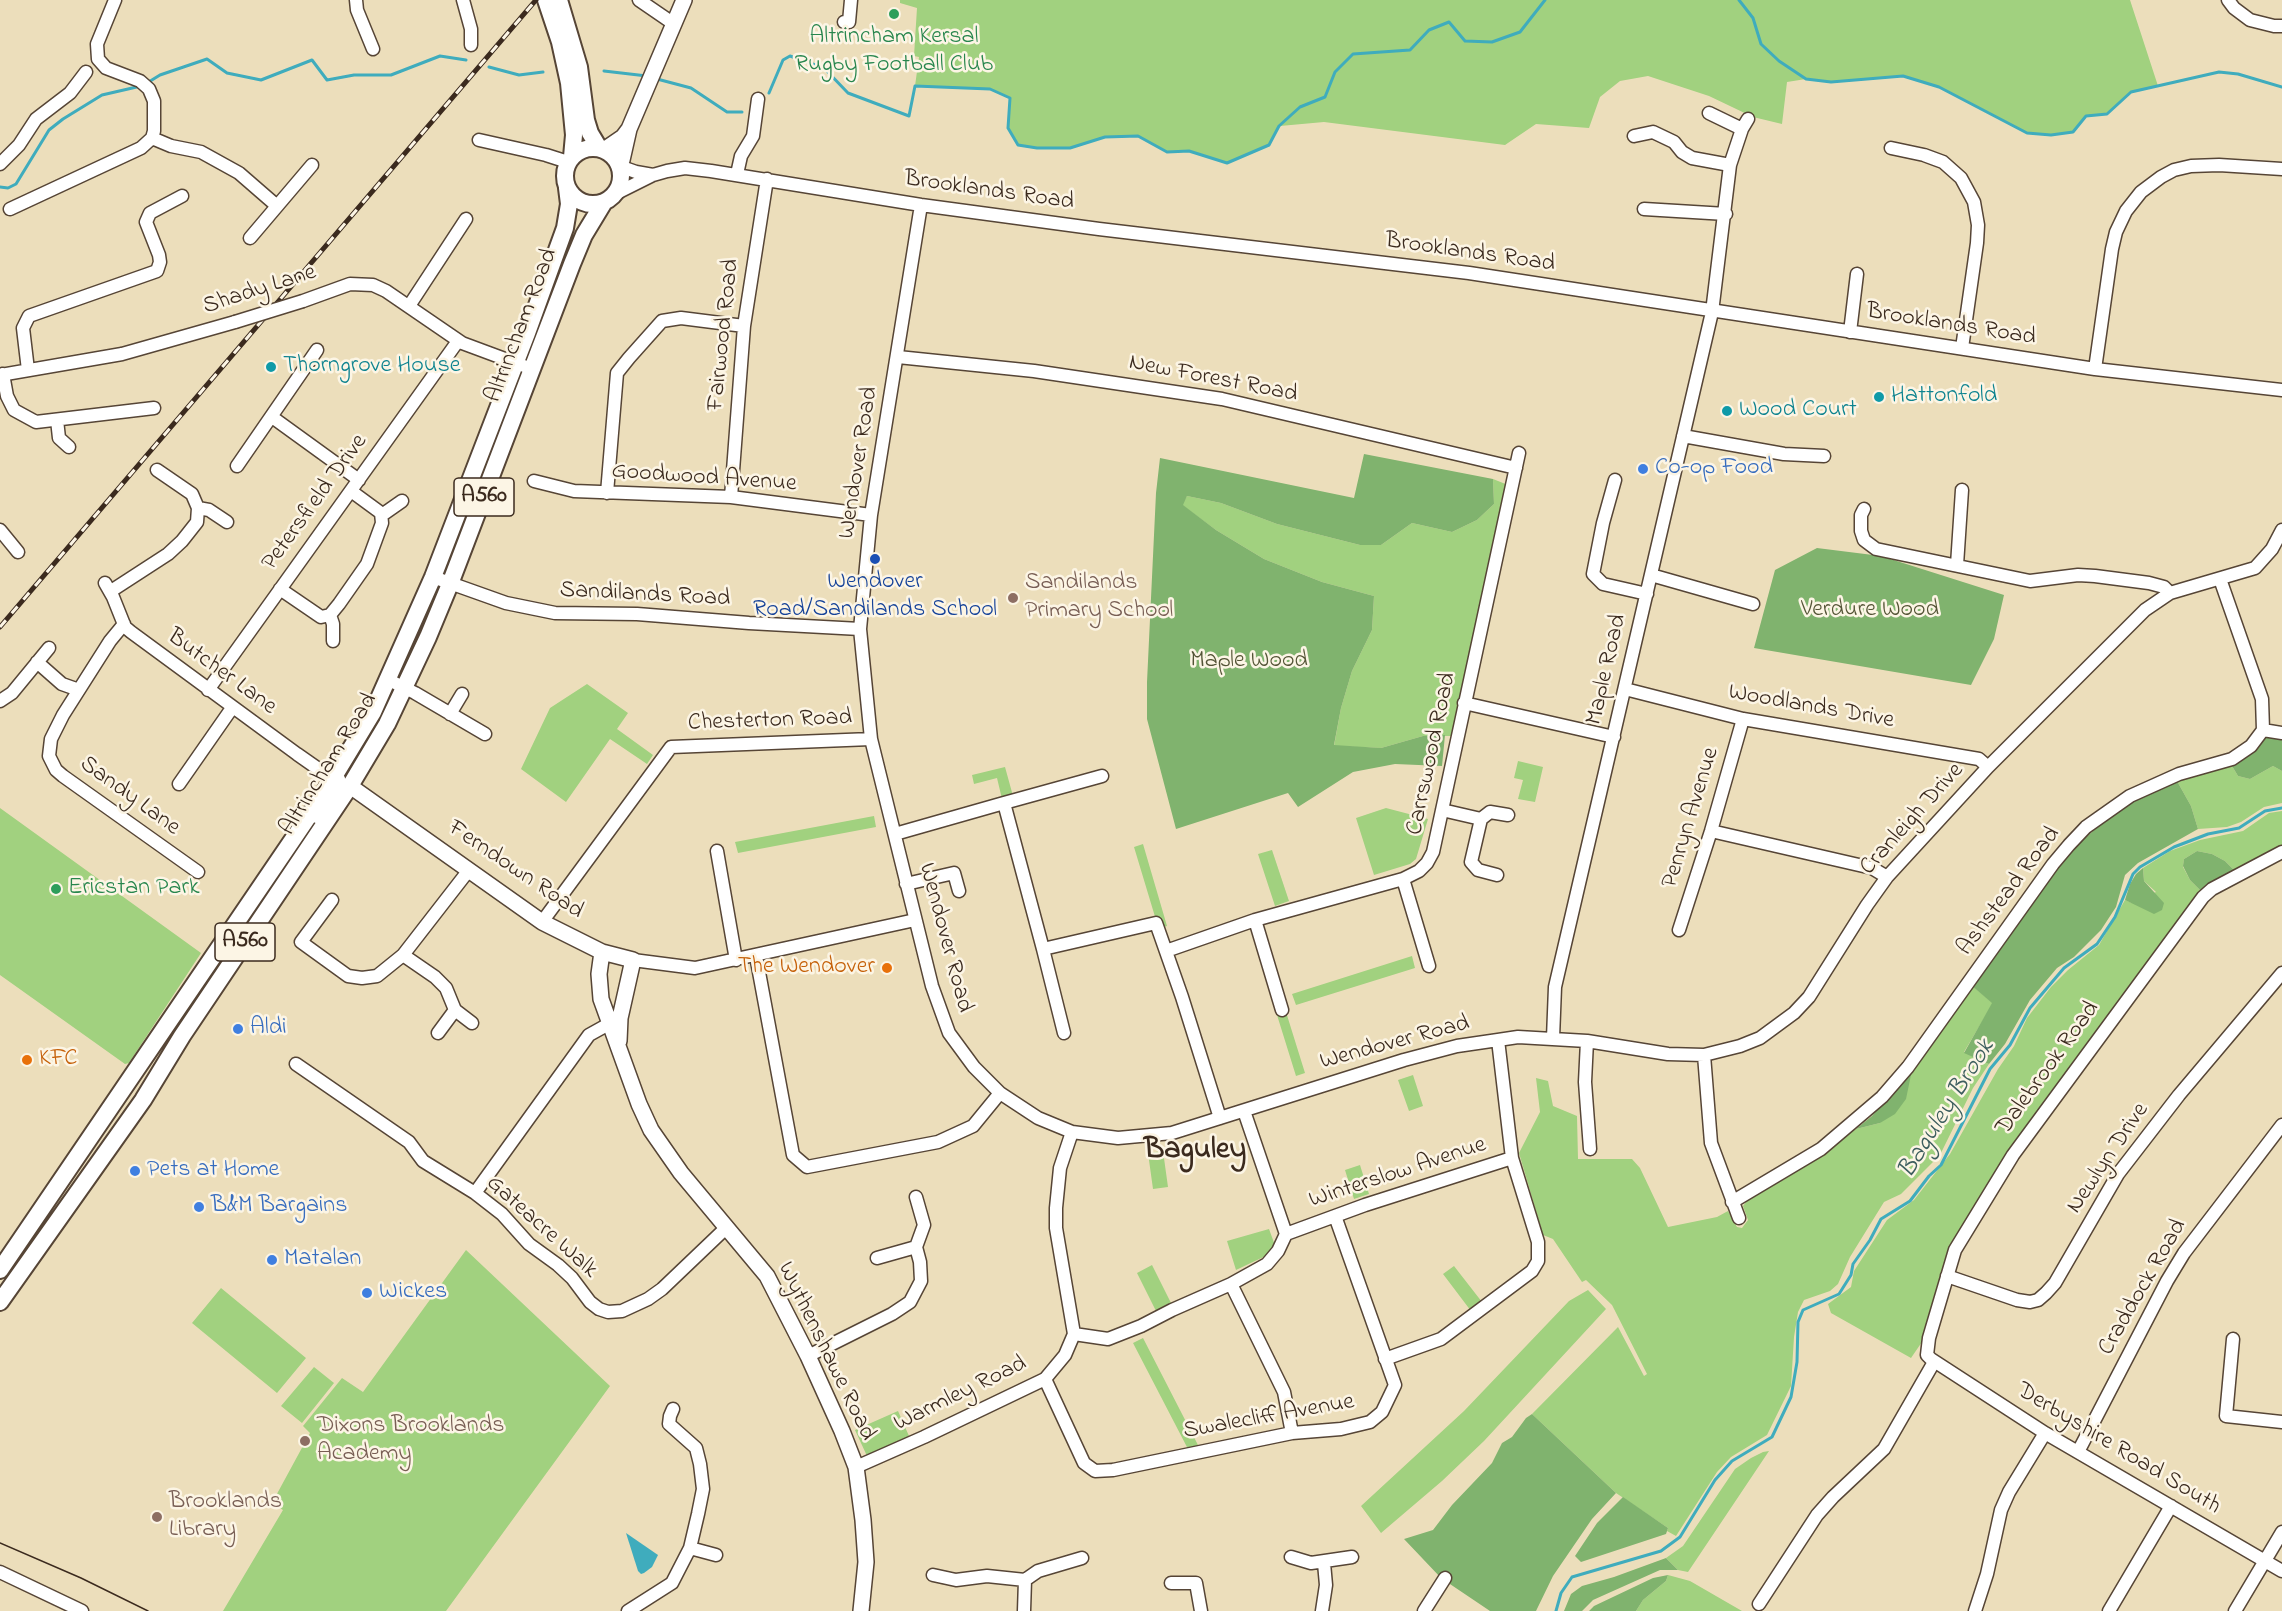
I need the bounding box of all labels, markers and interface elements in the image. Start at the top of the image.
marker: Altrincham Kersal Rugby Football Club [887,7,901,21]
place label: Altrincham Kersal Rugby Football Club [795,24,993,80]
street label: Brooklands Road [902,166,1076,218]
street label: Brooklands Road [1383,228,1557,280]
street label: Altrincham Road [480,245,566,407]
street label: Fairwood Road [703,258,747,412]
street label: Shady Lane [200,259,320,323]
street label: Brooklands Road [1864,298,2038,354]
street label: New Forest Road [1126,350,1300,410]
place label: Thorngrove House [283,353,460,381]
marker: Thorngrove House [264,360,278,374]
place label: Hattonfold [1891,383,1997,411]
street label: Wendover Road [834,385,886,541]
marker: Hattonfold [1872,390,1886,404]
place label: Wood Court [1739,397,1857,425]
marker: Wood Court [1720,404,1734,418]
street label: Petersfield Drive [257,429,375,577]
place label: Co-op Food [1655,455,1773,483]
street label: Goodwood Avenue [611,458,797,500]
marker: Co-op Food [1636,462,1650,476]
road number: A560 [454,478,514,516]
marker: Wendover Road/Sandilands School [868,552,882,566]
place label: Wendover Road/Sandilands School [753,569,997,625]
place label: Sandilands Primary School [1025,570,1173,626]
street label: Sandilands Road [559,577,731,615]
marker: Sandilands Primary School [1006,591,1020,605]
park label: Verdure Wood [1801,597,1939,625]
street label: Maple Road [1581,612,1635,728]
street label: Butcher Lane [161,624,281,722]
park label: Maple Wood [1190,648,1308,676]
street label: Carrswood Road [1402,670,1464,838]
street label: Woodlands Drive [1726,679,1896,737]
street label: Altrincham Road [275,689,385,841]
street label: Chesterton Road [687,705,853,739]
street label: Penryn Avenue [1657,744,1727,892]
street label: Sandy Lane [73,751,185,843]
street label: Cranleigh Drive [1855,758,1971,882]
street label: Ferndown Road [442,815,588,927]
street label: Ashstead Road [1952,822,2068,962]
street label: Wendover Road [910,860,978,1016]
place label: Ericstan Park [68,875,199,903]
marker: Ericstan Park [49,882,63,896]
road number: A560 [215,923,275,961]
place label: The Wendover [738,954,875,982]
marker: The Wendover [880,961,894,975]
street label: Dalebrook Road [1991,996,2107,1142]
street label: Wendover Road [1317,1010,1473,1078]
place label: Aldi [250,1015,287,1043]
marker: Aldi [231,1022,245,1036]
water label: Baguley Brook [1893,1035,2003,1185]
place label: KFC [39,1046,77,1074]
marker: KFC [20,1053,34,1067]
street label: Newlyn Drive [2061,1098,2157,1220]
street label: Winterslow Avenue [1306,1132,1490,1216]
district label: Baguley [1144,1134,1246,1170]
place label: Pets at Home [147,1157,279,1185]
marker: Pets at Home [128,1164,142,1178]
street label: Gateacre Walk [479,1170,603,1286]
place label: B&M Bargains [211,1193,347,1221]
marker: B&M Bargains [192,1200,206,1214]
street label: Craddock Road [2093,1215,2195,1361]
place label: Matalan [284,1246,361,1274]
marker: Matalan [265,1253,279,1267]
street label: Wythenshawe Road [769,1258,881,1446]
place label: Wickes [379,1279,447,1307]
marker: Wickes [360,1286,374,1300]
street label: Warmley Road [890,1351,1032,1439]
street label: Derbyshire Road South [2011,1378,2225,1522]
street label: Swalecliff Avenue [1181,1389,1357,1447]
place label: Dixons Brooklands Academy [317,1413,504,1469]
marker: Dixons Brooklands Academy [298,1434,312,1448]
place label: Brooklands Library [169,1489,282,1545]
marker: Brooklands Library [150,1510,164,1524]

